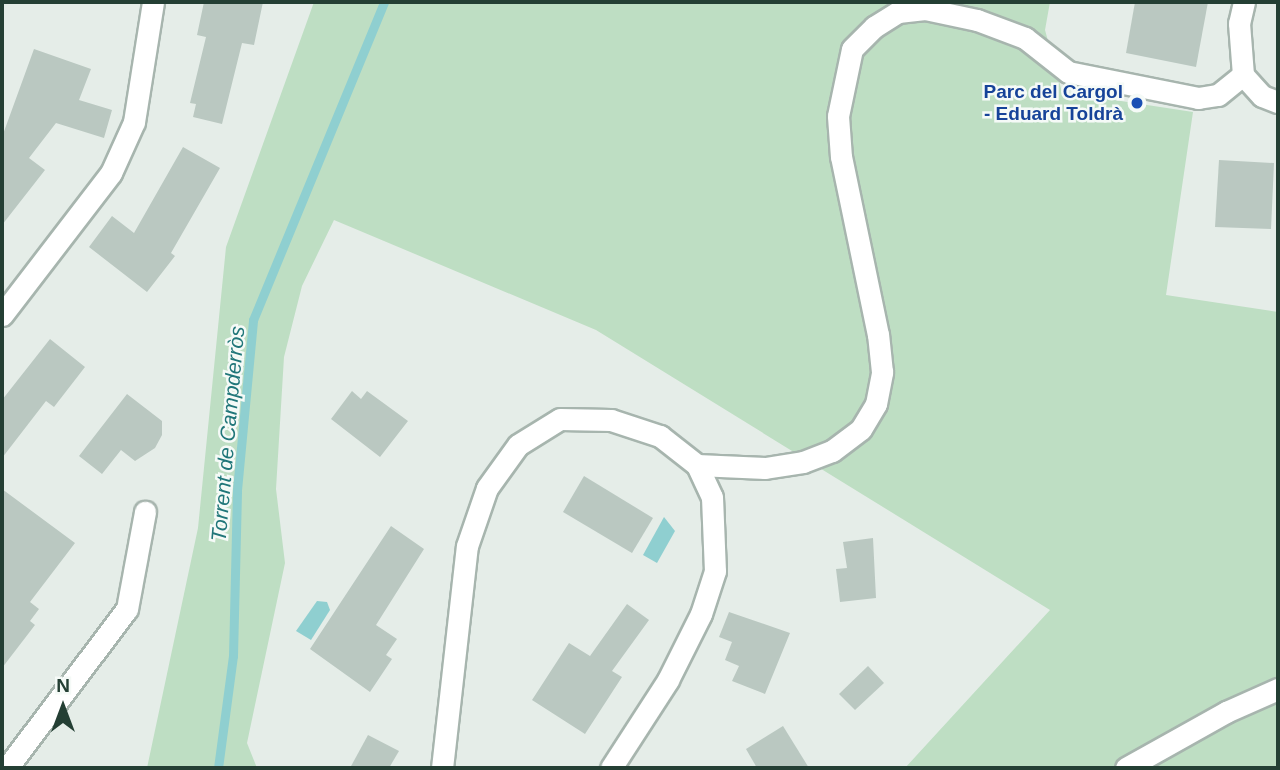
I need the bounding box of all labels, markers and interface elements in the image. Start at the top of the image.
place label: Parc del Cargol - Eduard Toldrà [984,81,1123,125]
marker: Parc del Cargol - Eduard Toldrà [1129,95,1145,111]
water label: Torrent de Campderròs [206,325,250,543]
north arrow [28,672,98,742]
text: N [56,675,70,696]

